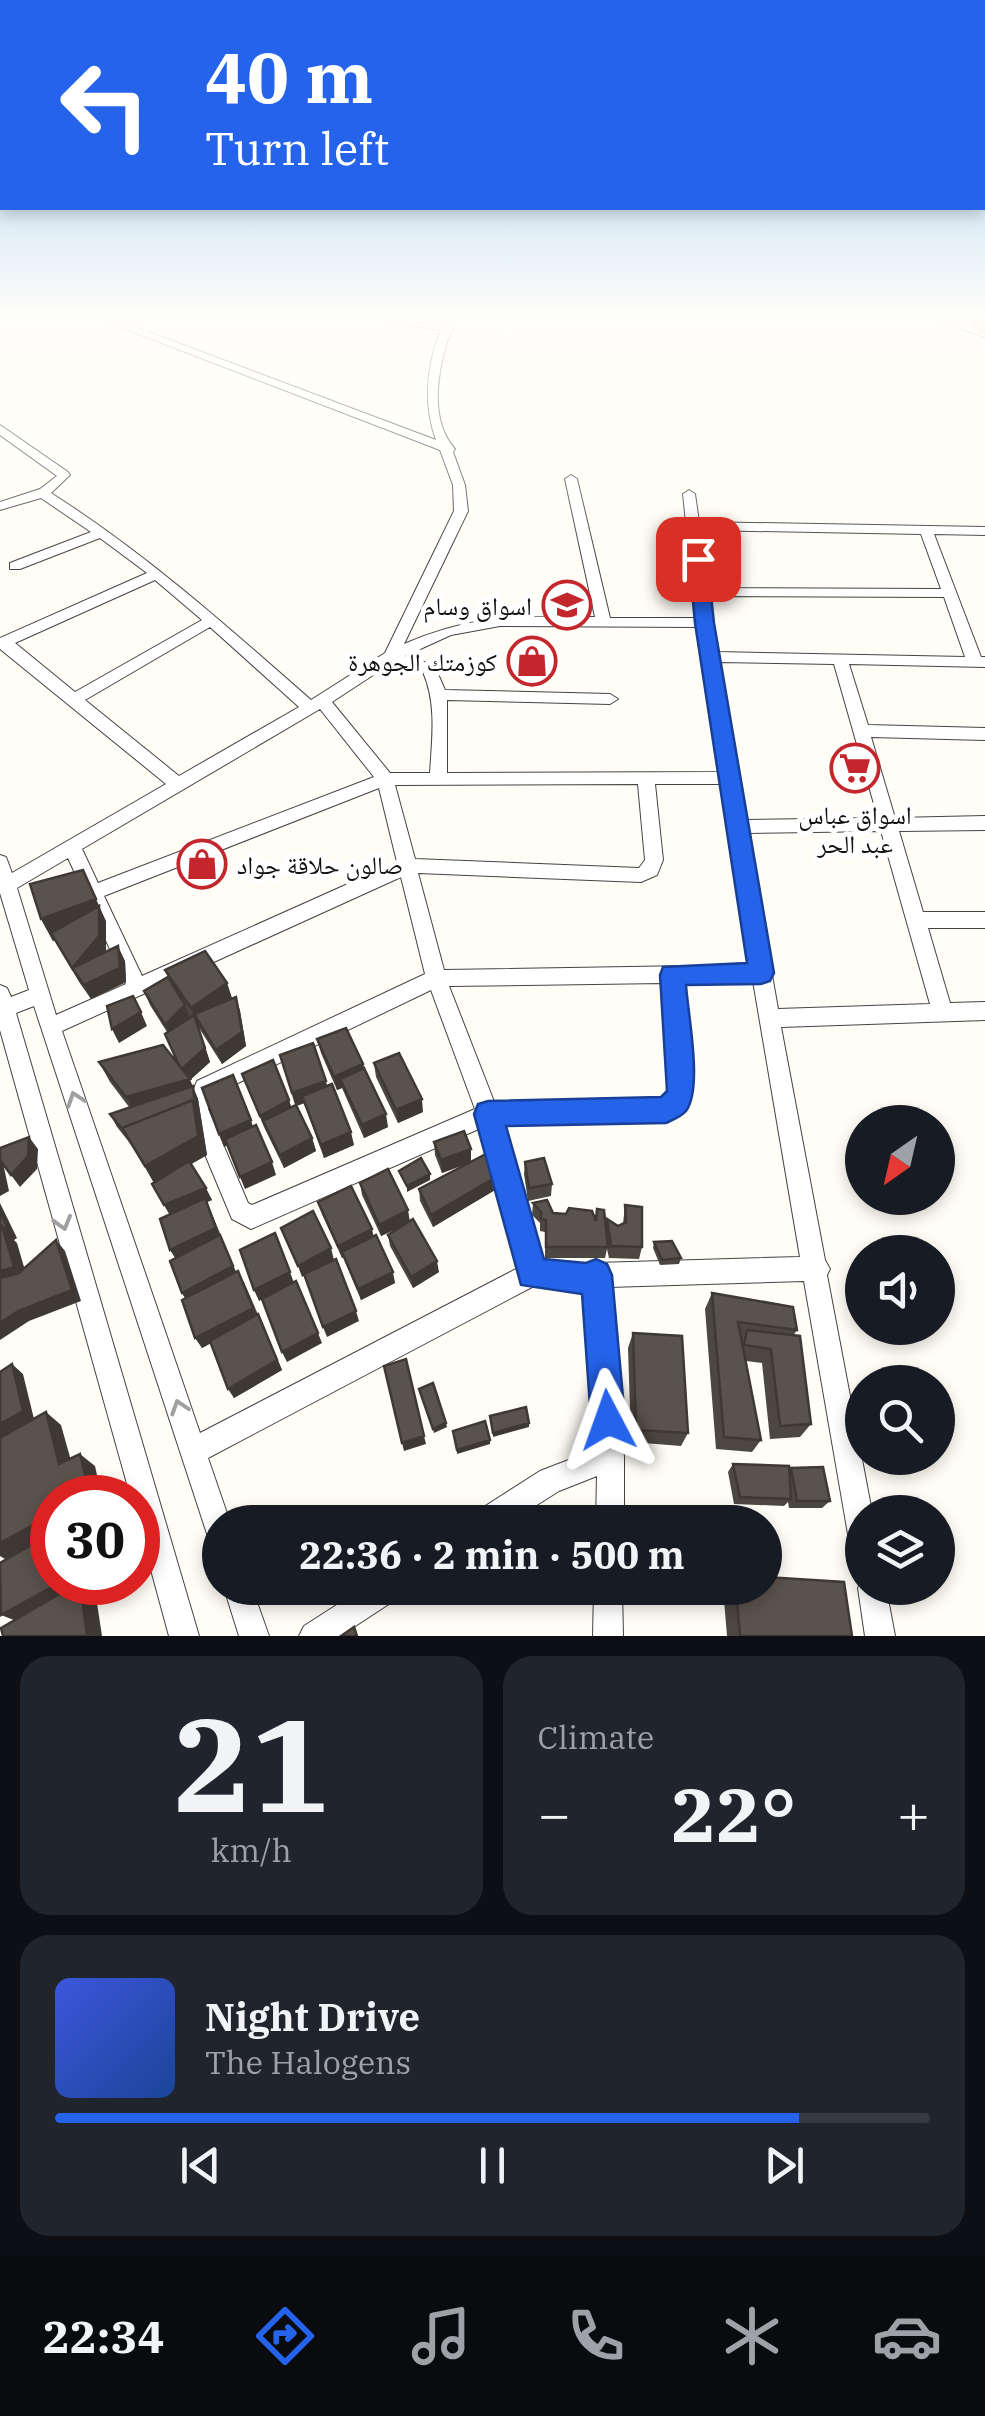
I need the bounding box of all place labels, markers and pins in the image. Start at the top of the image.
pin [656,517,741,602]
school or university icon: اسواق وسام [541,579,593,631]
place label: اسواق وسام [423,589,532,623]
shop icon: كوزمتك الجوهرة [506,635,558,687]
place label: كوزمتك الجوهرة [348,645,497,678]
supermarket icon: اسواق عباس عبد الحر [829,742,881,794]
place label: اسواق عباس عبد الحر [798,798,912,860]
shop icon: صالون حلاقة جواد [176,838,228,890]
place label: صالون حلاقة جواد [237,848,403,881]

